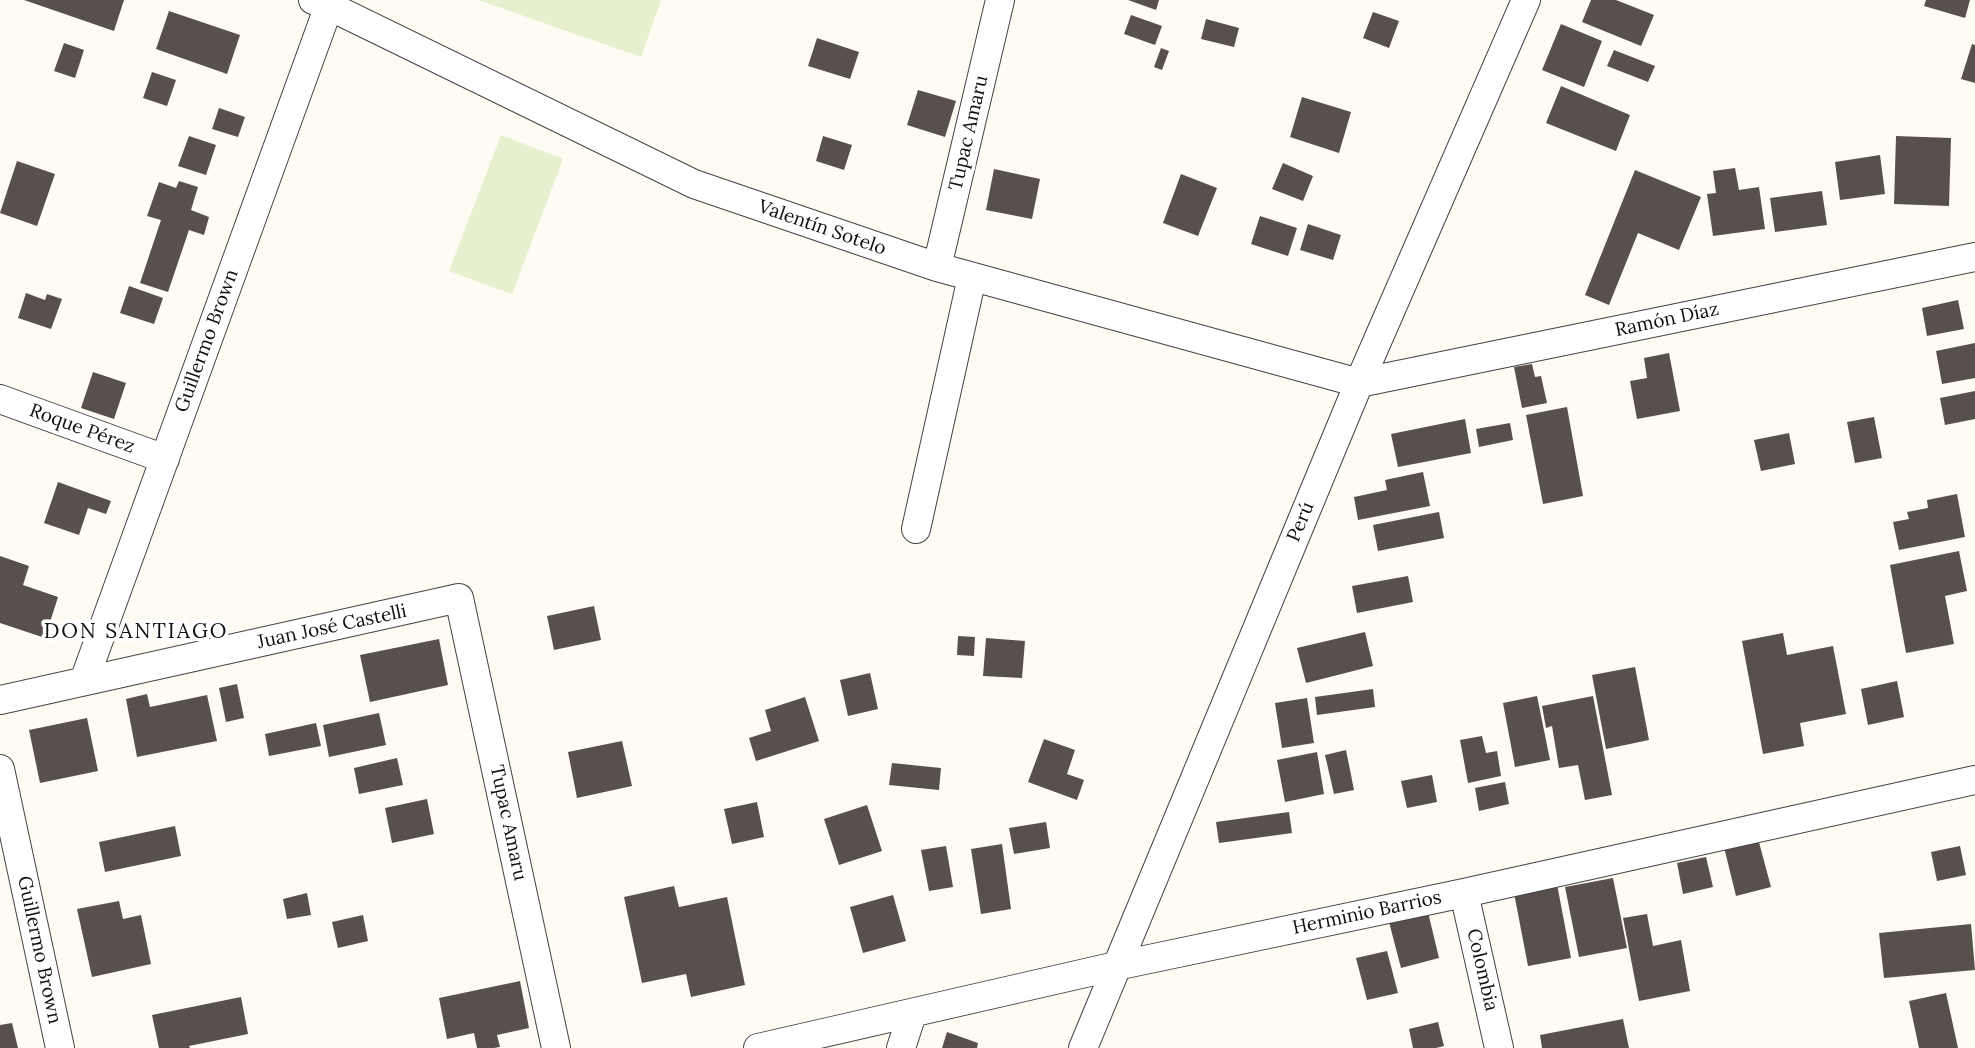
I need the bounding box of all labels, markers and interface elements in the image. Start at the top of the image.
street label: Tupac Amaru [945,73,993,193]
street label: Valentín Sotelo [755,195,889,261]
street label: Guillermo Brown [171,266,243,416]
street label: Ramón Díaz [1613,298,1721,342]
street label: Roque Pérez [26,399,138,459]
street label: Perú [1282,499,1320,545]
street label: Juan José Castelli [255,600,409,654]
district label: DON SANTIAGO [45,619,227,645]
street label: Tupac Amaru [485,763,531,883]
street label: Guillermo Brown [12,874,66,1026]
street label: Herminio Barrios [1291,886,1443,940]
street label: Colombia [1461,927,1503,1013]

